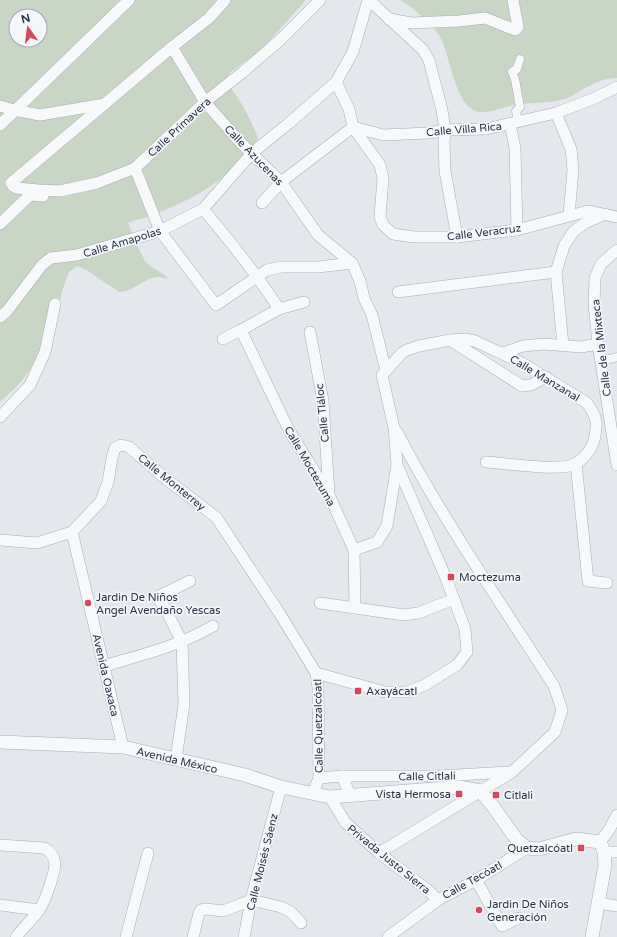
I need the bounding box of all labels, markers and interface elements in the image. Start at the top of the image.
north arrow [8,8,48,48]
text: N [20,11,32,26]
street label: Calle Primavera [145,95,213,160]
street label: Calle Villa Rica [426,120,502,139]
street label: Calle Azucenas [222,122,286,188]
street label: Calle Veracruz [446,221,522,243]
street label: Calle Amapolas [82,224,163,260]
street label: Calle de la Mixteca [589,299,614,397]
street label: Calle Manzanal [507,352,582,404]
street label: Calle Tláloc [313,383,332,443]
street label: Calle Moctezuma [281,424,338,509]
street label: Calle Monterrey [135,451,208,514]
place label: Moctezuma [459,571,521,584]
marker: Moctezuma [446,572,456,582]
place label: Jardin De Niños Angel Avendaño Yescas [96,591,221,617]
marker: Jardin De Niños Angel Avendaño Yescas [83,598,93,608]
street label: Avenida Oaxaca [90,633,121,718]
street label: Calle Quetzalcóatl [311,679,326,773]
place label: Axayácatl [366,685,417,698]
marker: Axayácatl [353,686,363,696]
street label: Avenida México [135,745,219,776]
street label: Calle Citlali [398,770,456,783]
place label: Vista Hermosa [375,788,451,801]
marker: Vista Hermosa [454,789,464,799]
place label: Citlali [504,789,533,802]
marker: Citlali [491,790,501,800]
street label: Calle Moisés Sáenz [244,812,281,912]
street label: Privada Justo Sierra [345,822,433,897]
place label: Quetzalcóatl [507,842,573,855]
marker: Quetzalcóatl [576,843,586,853]
street label: Calle Tecóatl [440,859,504,902]
place label: Jardin De Niños Generación [487,898,569,924]
marker: Jardin De Niños Generación [474,905,484,915]

